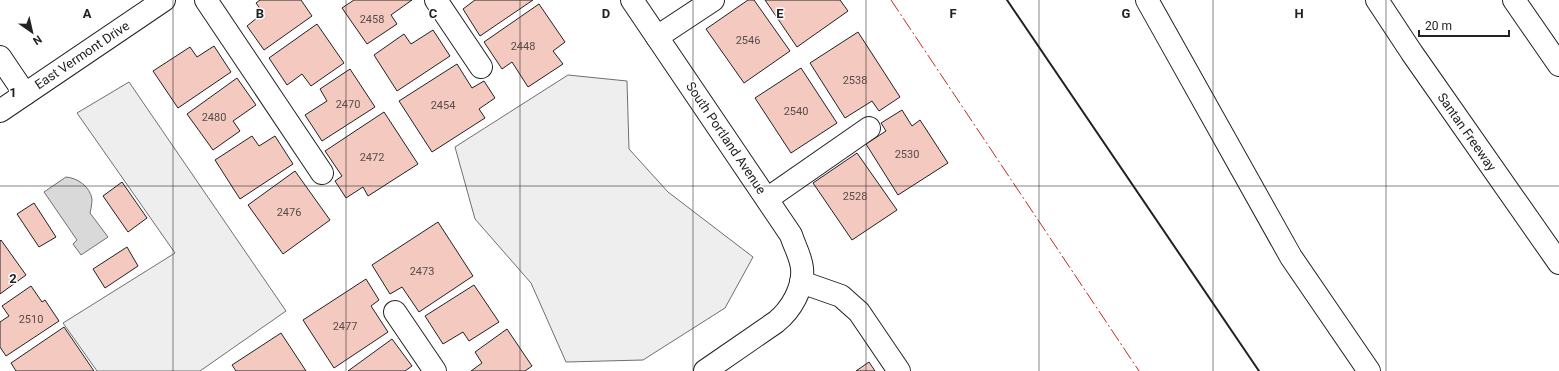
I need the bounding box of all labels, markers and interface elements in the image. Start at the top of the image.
text: A [83,6,92,21]
text: B [256,6,264,21]
text: C [429,6,438,21]
text: D [602,6,610,21]
text: E [776,6,784,21]
text: F [949,6,957,21]
text: G [1122,6,1131,21]
text: H [1294,6,1304,21]
north arrow [12,12,52,52]
scale bar [1419,12,1509,38]
house number: 2458 [360,13,384,26]
street label: East Vermont Drive [32,18,132,92]
text: 20 m [1425,19,1452,33]
text: N [30,32,44,48]
house number: 2546 [736,34,760,47]
house number: 2448 [511,40,535,53]
house number: 2538 [843,74,867,87]
street label: South Portland Avenue [683,79,769,197]
text: 1 [9,85,17,100]
street label: Santan Freeway [1435,90,1499,174]
house number: 2470 [336,98,360,111]
house number: 2454 [431,99,455,112]
house number: 2540 [784,105,808,118]
house number: 2480 [202,111,226,124]
house number: 2530 [895,148,919,161]
house number: 2472 [360,151,384,164]
house number: 2528 [843,190,867,203]
house number: 2476 [277,206,301,219]
house number: 2473 [410,265,434,278]
text: 2 [9,271,17,286]
house number: 2510 [19,313,43,326]
house number: 2477 [333,320,357,333]

